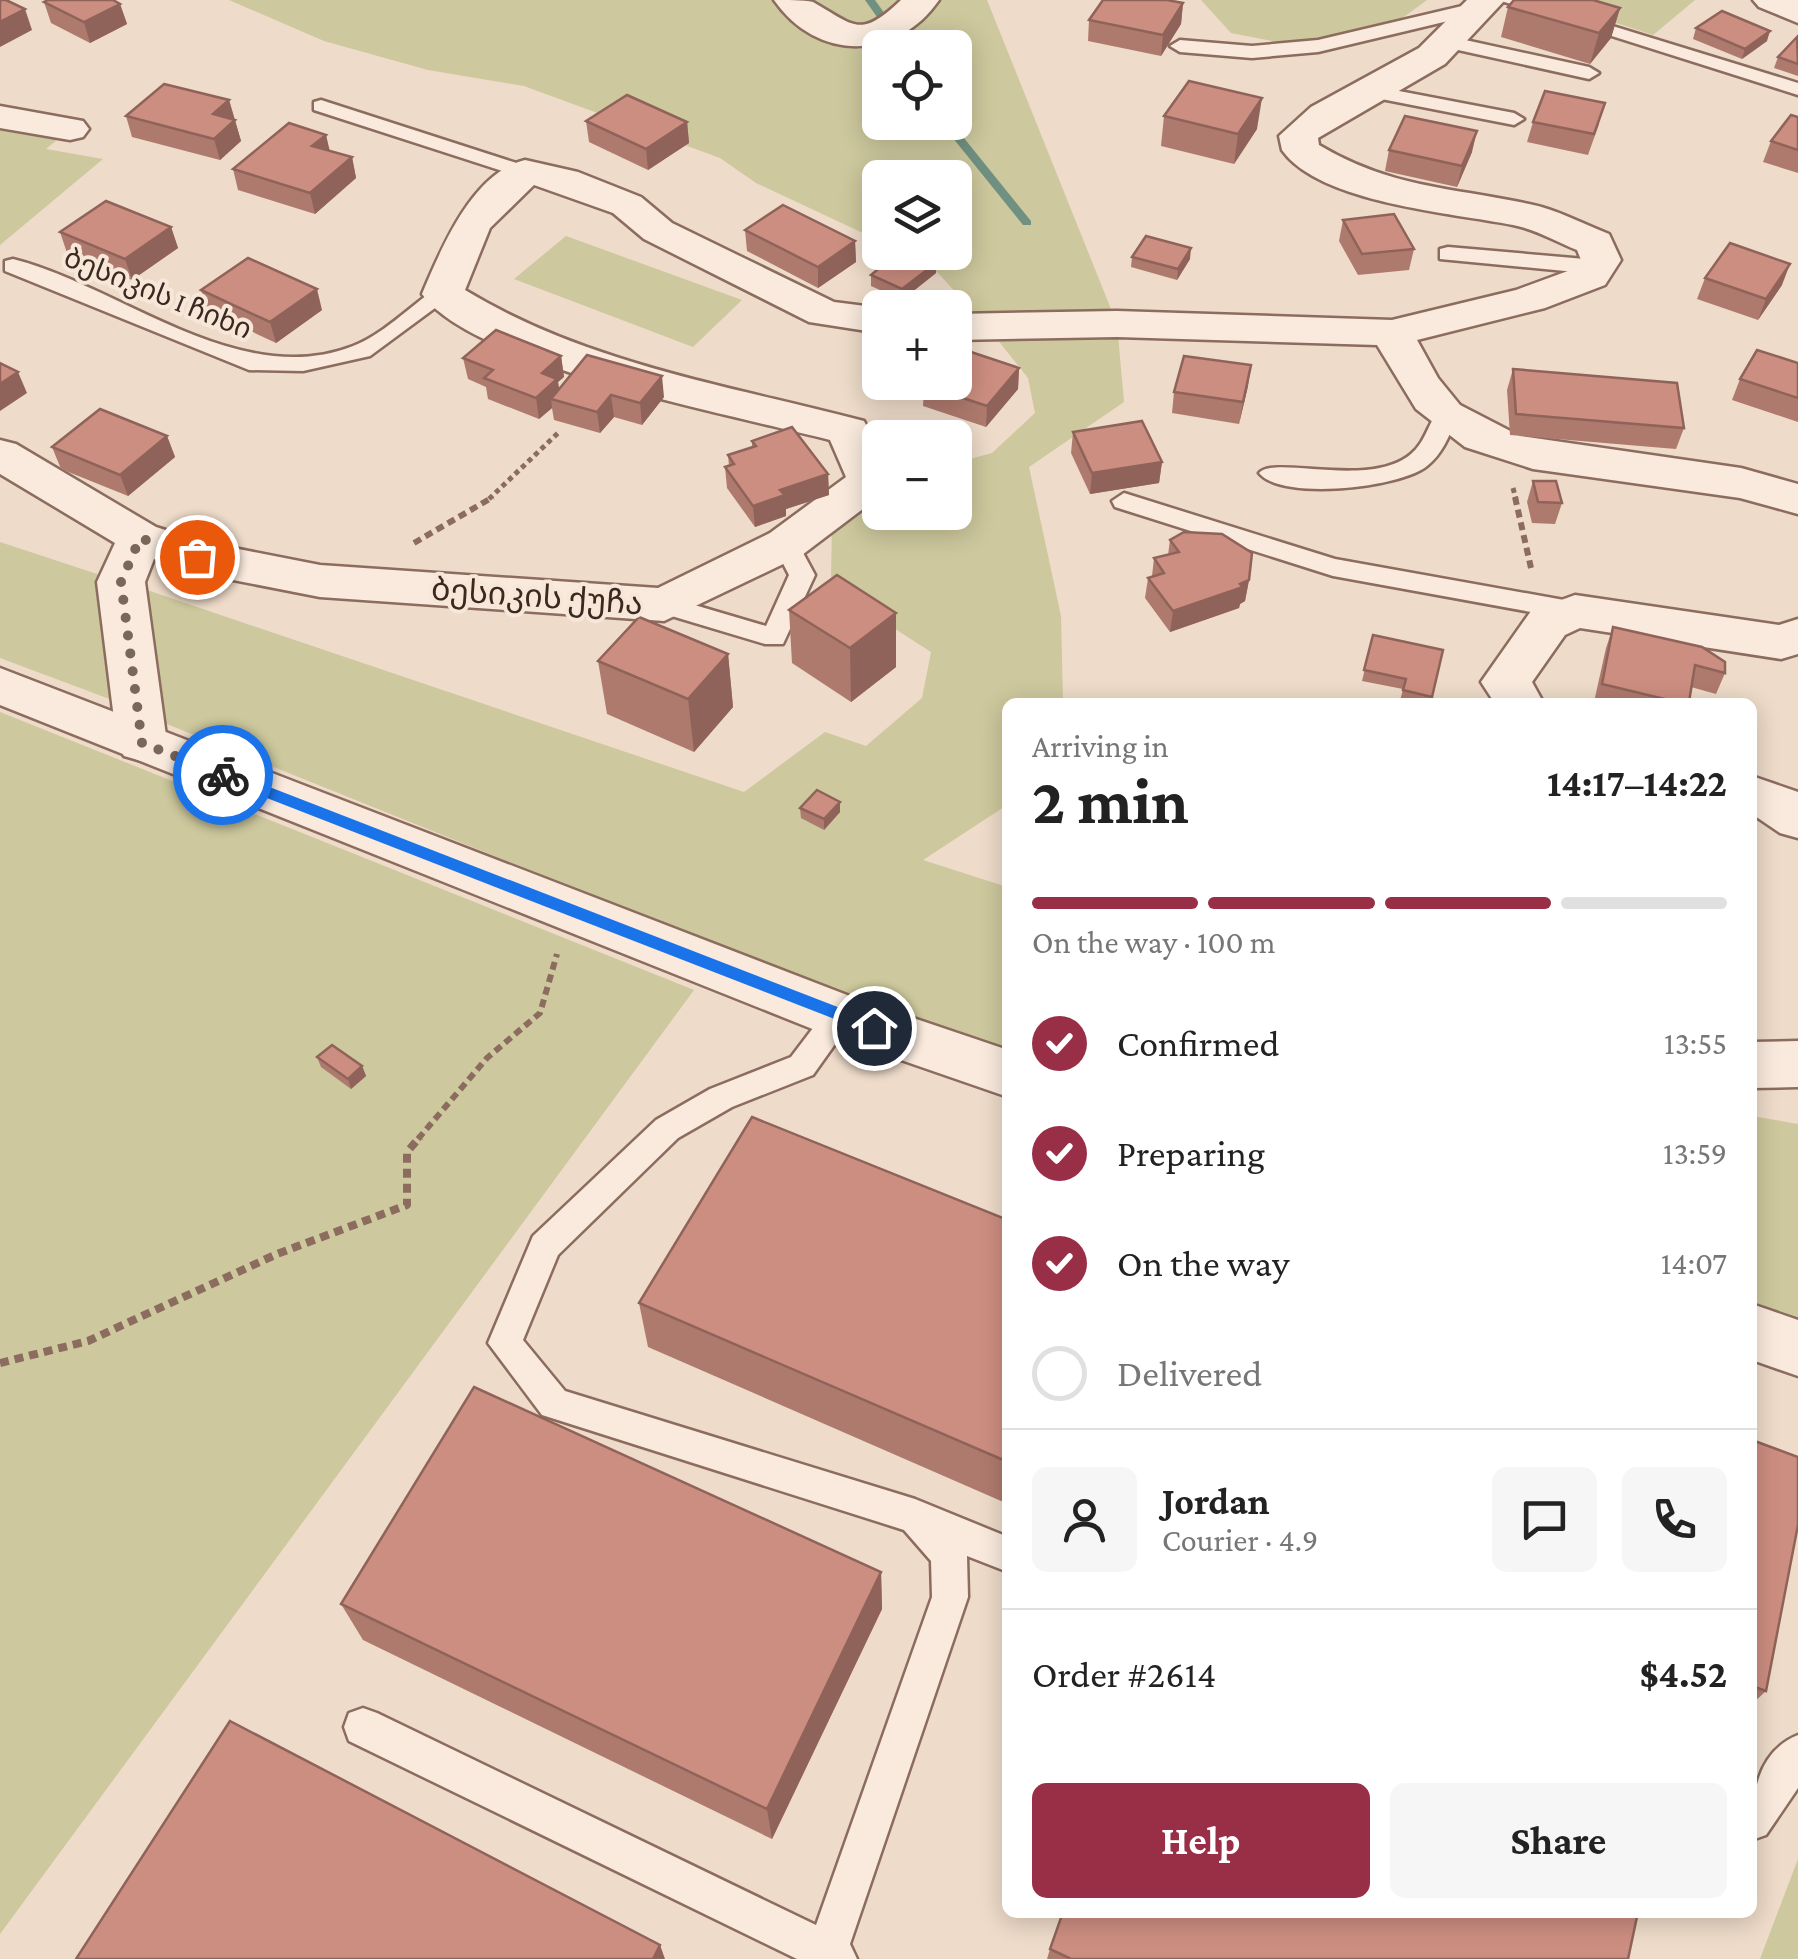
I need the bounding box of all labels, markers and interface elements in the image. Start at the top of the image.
map controls [862,30,972,530]
button: locate [862,30,972,140]
button: layers [862,160,972,270]
street label: ბესიკის I ჩიხი [59,241,256,346]
button: + [862,290,972,400]
button: − [862,420,972,530]
pin [155,515,240,600]
icon: bag [170,530,225,585]
street label: ბესიკის ქუჩა [430,571,644,622]
courier [173,725,273,825]
text: Arriving in [1032,728,1169,764]
icon: bike [196,748,251,803]
text: 14:17–14:22 [1547,762,1727,804]
text: 2 min [1032,765,1189,837]
text: On the way · 100 m [1032,924,1275,960]
pin [832,986,917,1071]
icon: home [847,1001,902,1056]
icon: check [1032,1016,1087,1071]
text: Confirmed [1117,1022,1280,1064]
text: 13:55 [1664,1025,1727,1061]
icon: check [1032,1126,1087,1181]
text: Preparing [1117,1132,1265,1174]
text: 13:59 [1663,1135,1727,1171]
icon: check [1032,1236,1087,1291]
text: On the way [1117,1242,1289,1284]
text: 14:07 [1661,1245,1727,1281]
text: Delivered [1117,1352,1262,1394]
button: person [1032,1467,1137,1572]
button: chat [1492,1467,1597,1572]
button: phone [1622,1467,1727,1572]
text: Jordan [1162,1480,1270,1522]
text: Courier · 4.9 [1162,1522,1318,1558]
text: Order #2614 [1032,1653,1216,1695]
text: $4.52 [1640,1653,1727,1695]
button: Help [1032,1783,1370,1898]
button: Share [1390,1783,1727,1898]

